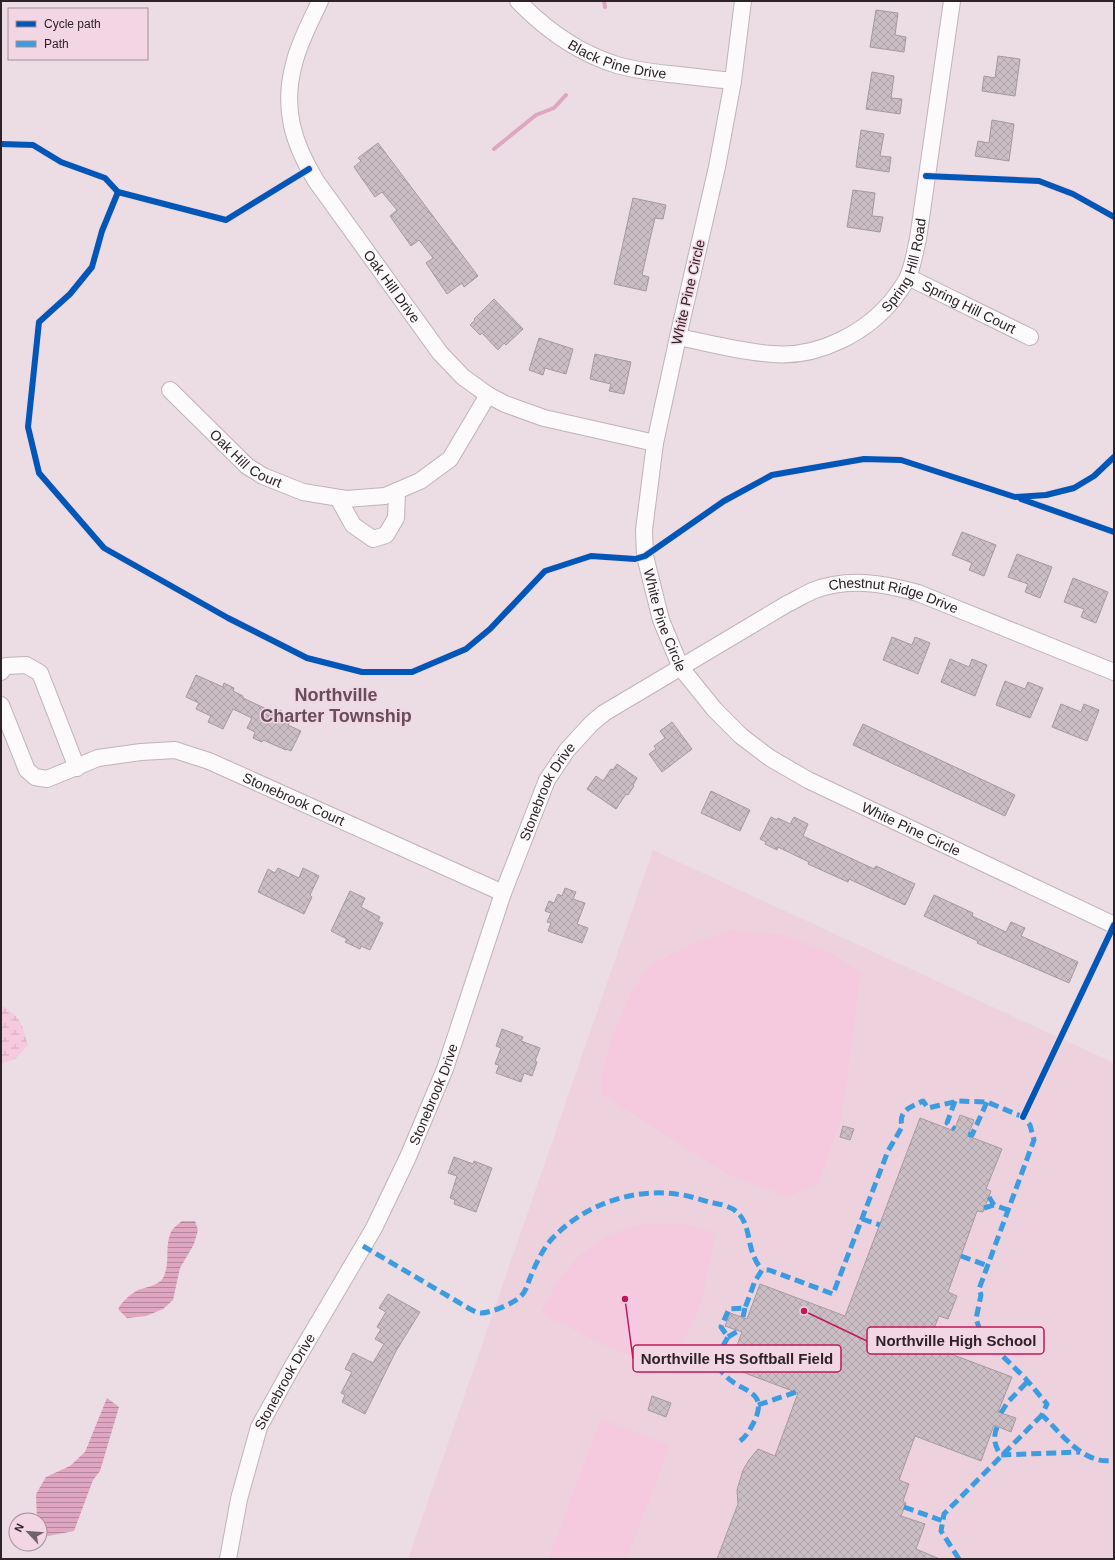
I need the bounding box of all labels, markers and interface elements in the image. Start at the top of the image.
legend [8,8,148,60]
text: Cycle path [44,17,101,31]
street label: Black Pine Drive [565,36,667,82]
text: Path [44,37,69,51]
street label: Spring Hill Road [878,217,929,315]
street label: White Pine Circle [668,238,708,346]
street label: Oak Hill Drive [360,247,424,326]
street label: Spring Hill Court [920,277,1018,337]
street label: Oak Hill Court [207,426,284,491]
street label: White Pine Circle [641,567,690,674]
street label: Chestnut Ridge Drive [827,575,961,616]
district label: Northville Charter Township [260,685,412,726]
street label: Stonebrook Drive [516,739,578,843]
street label: Stonebrook Court [240,769,347,829]
street label: White Pine Circle [859,799,963,859]
street label: Stonebrook Drive [406,1041,461,1148]
callout: Northville High School [867,1327,1044,1354]
street label: Stonebrook Drive [251,1330,318,1433]
text: Northville High School [876,1332,1036,1349]
callout: Northville HS Softball Field [633,1345,841,1372]
text: Northville HS Softball Field [641,1350,833,1367]
north arrow [8,1512,48,1552]
text: N [12,1521,26,1534]

